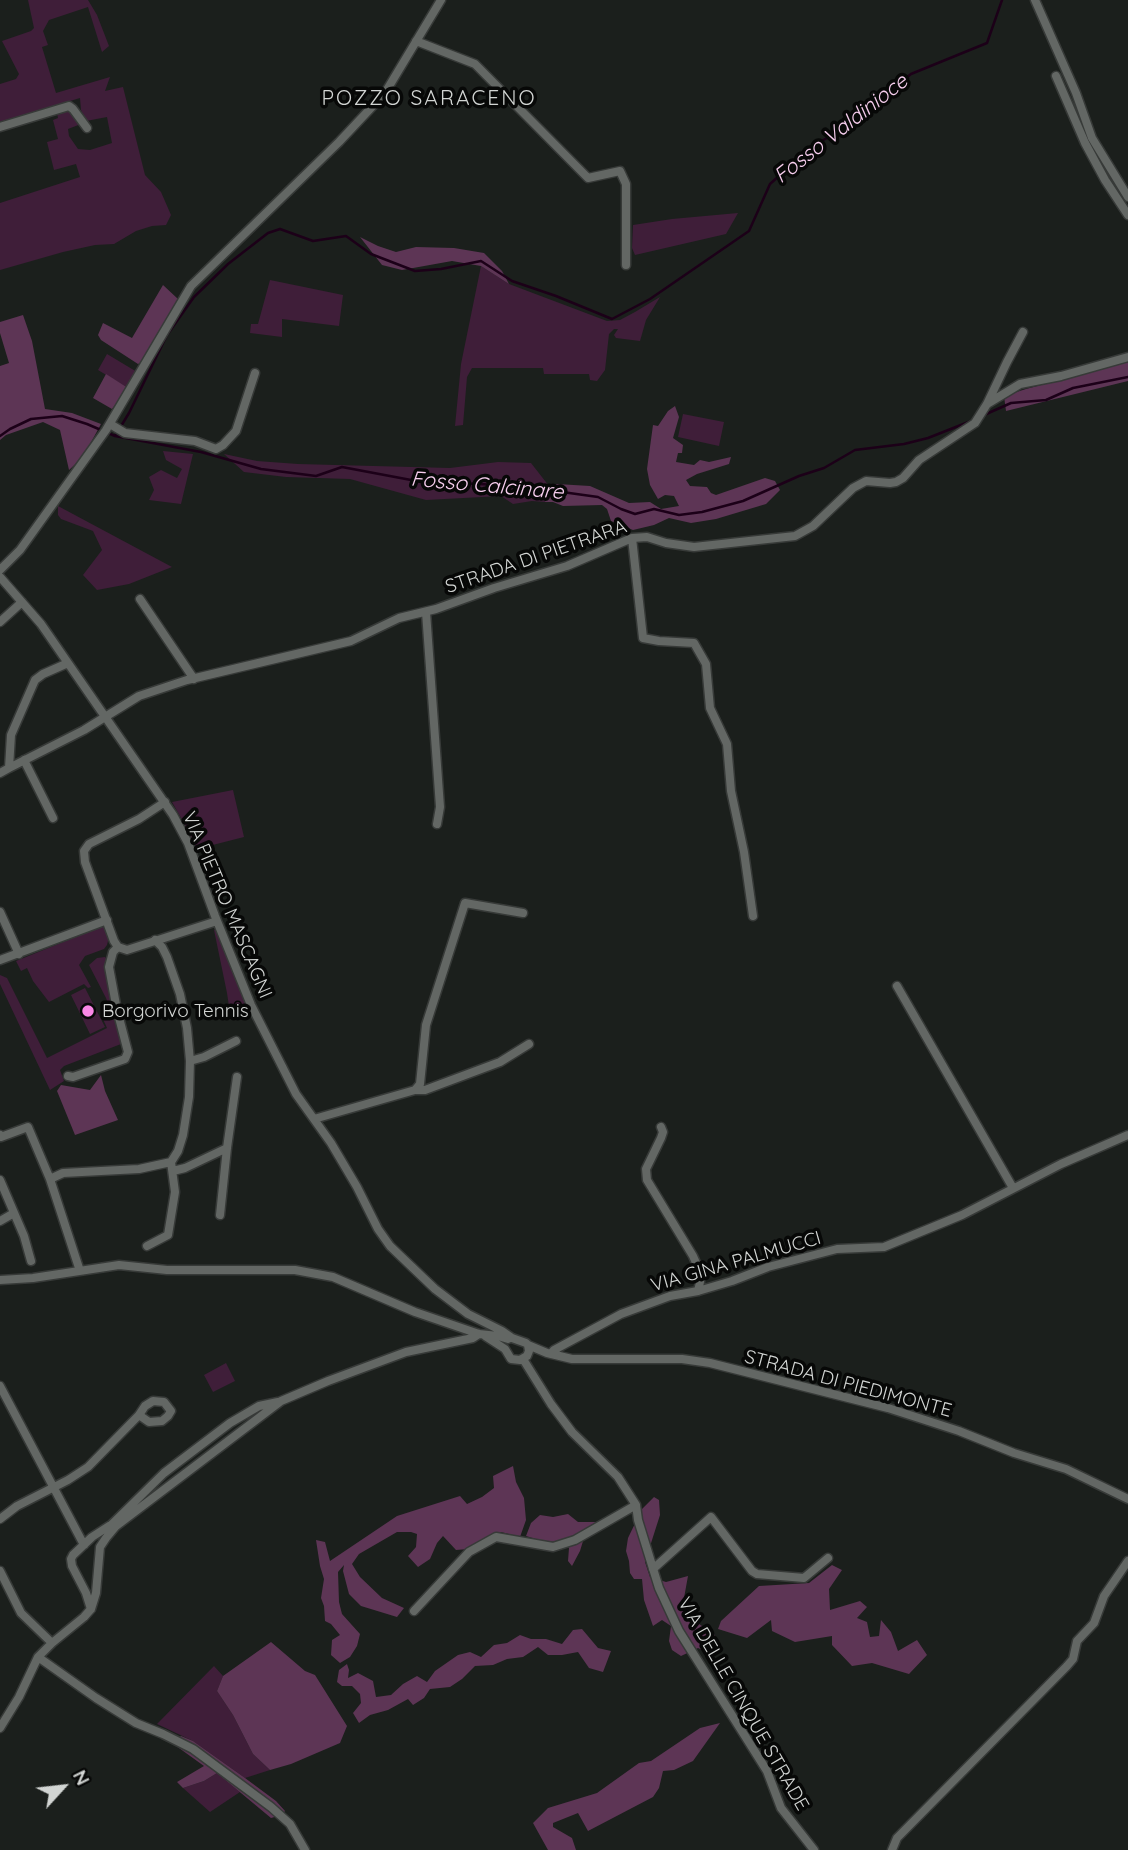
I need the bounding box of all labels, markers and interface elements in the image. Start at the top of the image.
water label: Fosso Valdinioce [769,69,913,189]
district label: POZZO SARACENO [323,86,535,112]
water label: Fosso Calcinare [410,467,564,505]
street label: STRADA DI PIETRARA [442,515,630,599]
street label: VIA PIETRO MASCAGNI [177,808,277,1002]
place label: Borgorivo Tennis [102,1000,249,1022]
marker: Borgorivo Tennis [80,1003,96,1019]
street label: VIA GINA PALMUCCI [648,1227,824,1297]
street label: STRADA DI PIEDIMONTE [742,1345,954,1423]
street label: VIA DELLE CINQUE STRADE [673,1593,813,1815]
north arrow [28,1752,98,1822]
text: N [68,1766,96,1789]

